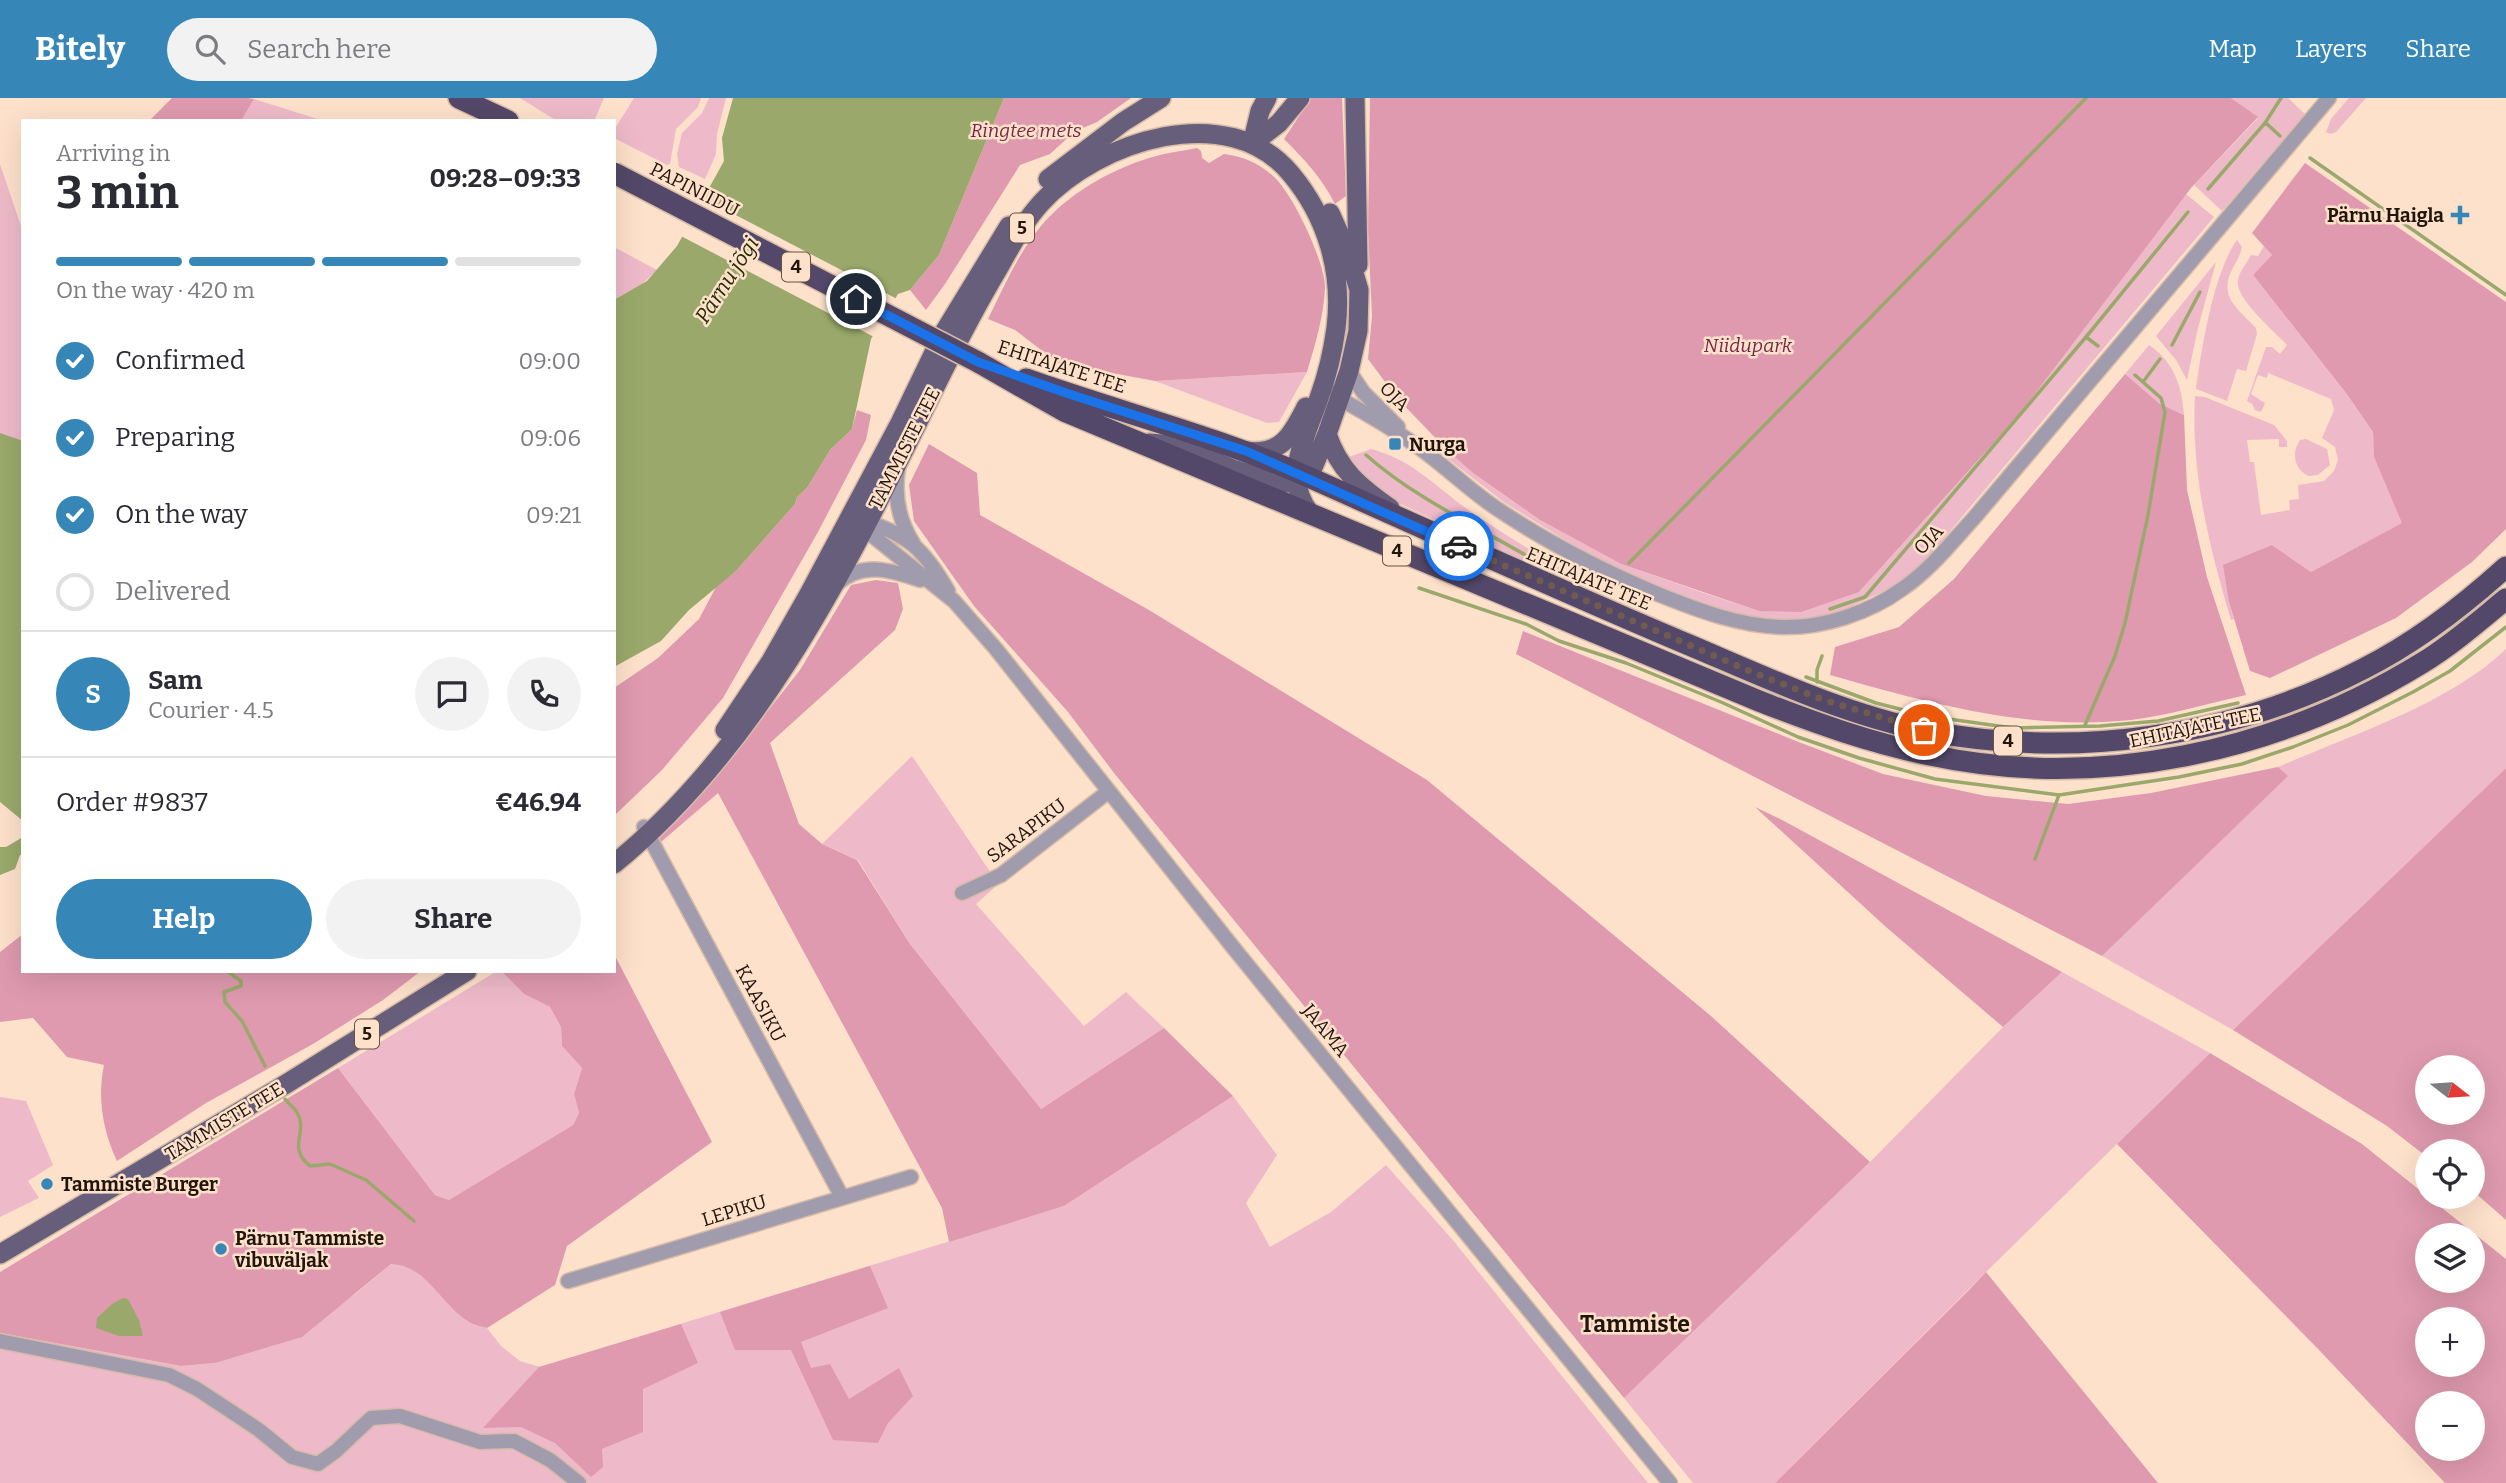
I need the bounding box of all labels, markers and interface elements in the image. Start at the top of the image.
search box [167,18,657,81]
text: Bitely [35,29,125,69]
icon: search [191,30,229,68]
text: Search here [247,34,391,65]
text: Map [2209,35,2257,63]
text: Layers [2295,35,2367,63]
text: Share [2405,35,2471,63]
park label: Ringtee mets [970,119,1082,142]
text: Arriving in [56,139,170,167]
street label: PAPINIIDU [646,157,743,222]
text: 09:28–09:33 [430,163,581,194]
text: 3 min [56,165,179,220]
place label: Pärnu Haigla [2327,204,2444,227]
marker: Pärnu Haigla [2450,205,2470,225]
road number: 5 [1010,214,1034,243]
water label: Pärnu jõgi [689,232,765,328]
road number: 4 [782,252,810,282]
pin [826,269,886,329]
text: On the way · 420 m [56,276,255,304]
icon: home [837,280,875,318]
park label: Niidupark [1704,334,1793,357]
street label: EHITAJATE TEE [995,335,1129,398]
icon: check [56,342,94,380]
text: Confirmed [115,345,245,376]
text: 09:00 [518,347,581,375]
street label: OJA [1375,377,1415,416]
street label: TAMMISTE TEE [864,383,945,513]
icon: check [56,419,94,457]
text: Preparing [115,422,235,453]
text: 09:06 [520,424,581,452]
place label: Nurga [1409,433,1466,456]
marker: Nurga [1387,436,1403,452]
icon: check [56,496,94,534]
text: On the way [115,499,248,530]
text: 09:21 [526,501,581,529]
courier [1424,511,1494,581]
street label: OJA [1909,519,1948,559]
icon: car [1440,527,1478,565]
road number: 4 [1383,536,1411,565]
street label: EHITAJATE TEE [1523,542,1655,615]
text: Delivered [115,576,230,607]
button: chat [415,657,489,731]
button: phone [507,657,581,731]
text: Sam [148,665,203,696]
text: S [85,679,101,710]
text: Courier · 4.5 [148,696,274,724]
pin [1894,700,1954,760]
street label: EHITAJATE TEE [2127,702,2263,753]
icon: bag [1905,711,1943,749]
road number: 4 [1994,726,2022,756]
text: Order #9837 [56,787,208,818]
text: €46.94 [495,787,581,818]
street label: SARAPIKU [982,793,1070,868]
button: Help [56,879,312,959]
button: Share [326,879,581,959]
street label: KAASIKU [731,961,790,1046]
street label: JAAMA [1297,998,1354,1062]
road number: 5 [355,1020,379,1049]
north arrow [2415,1055,2485,1125]
map controls [2415,1055,2485,1461]
street label: TAMMISTE TEE [161,1077,288,1166]
button: locate [2415,1139,2485,1209]
place label: Tammiste Burger [61,1173,218,1196]
marker: Tammiste Burger [39,1176,55,1192]
street label: LEPIKU [699,1190,769,1231]
button: layers [2415,1223,2485,1293]
place label: Pärnu Tammiste vibuväljak [234,1227,384,1272]
marker: Pärnu Tammiste vibuväljak [213,1241,229,1257]
button: + [2415,1307,2485,1377]
district label: Tammiste [1580,1310,1690,1338]
button: − [2415,1391,2485,1461]

